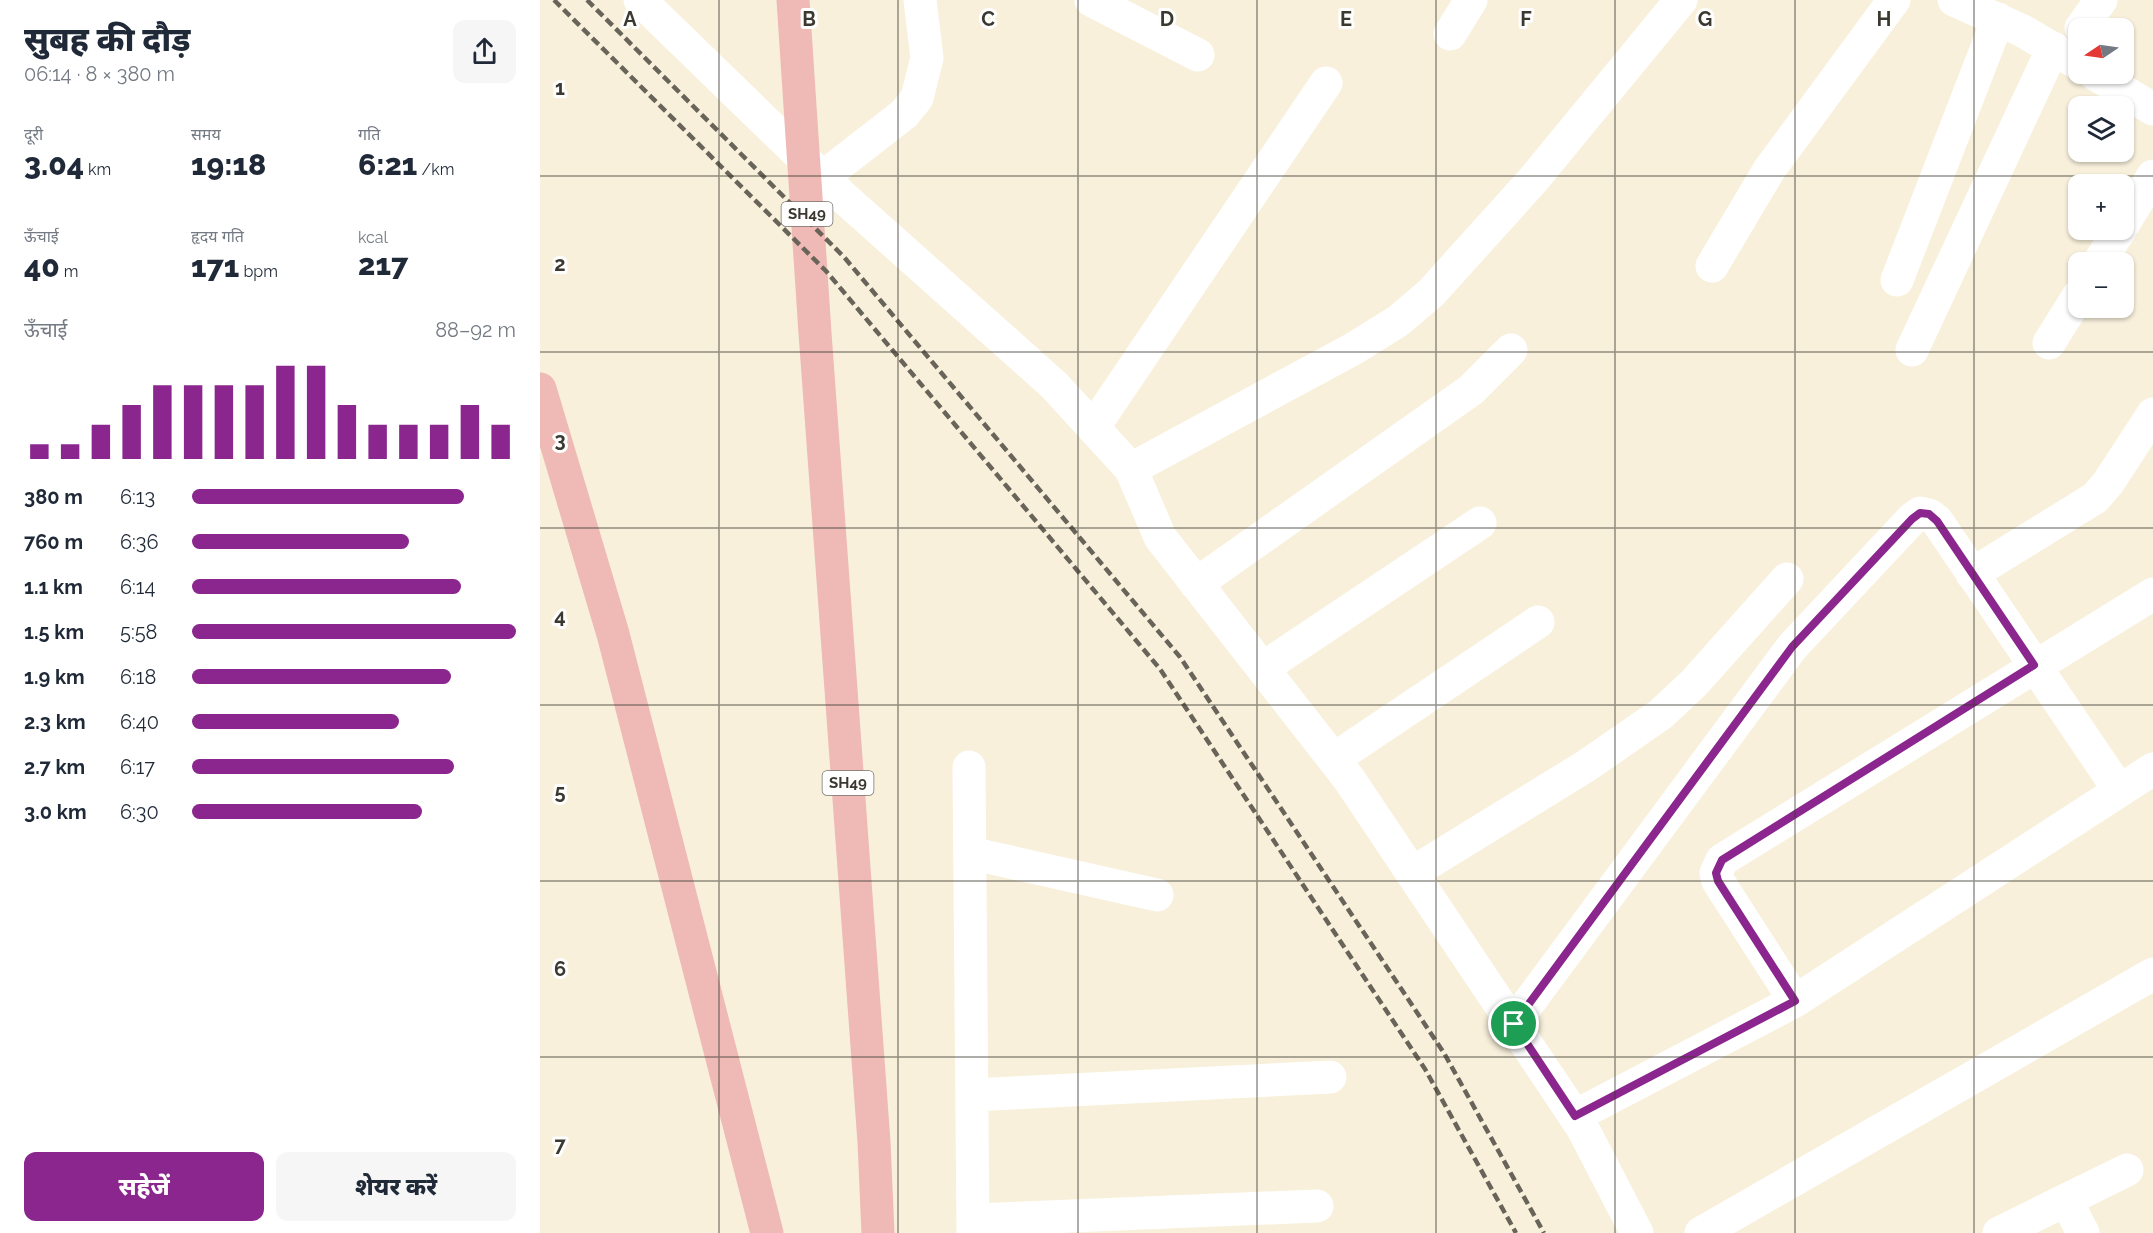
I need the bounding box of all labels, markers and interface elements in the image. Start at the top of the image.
text: A [623,7,637,31]
text: B [802,7,816,31]
text: C [981,7,995,31]
text: D [1160,7,1174,31]
text: E [1340,7,1352,31]
text: F [1520,7,1532,31]
text: G [1698,7,1712,31]
text: H [1877,7,1891,31]
north arrow [2068,18,2134,84]
map controls [2068,18,2134,318]
text: सुबह की दौड़ [24,20,190,59]
button: share [453,20,516,83]
text: 06:14 · 8 × 380 m [24,62,175,86]
text: 1 [555,76,565,100]
button: layers [2068,96,2134,162]
text: दूरी [24,125,43,144]
text: समय [191,125,221,144]
text: गति [358,125,380,144]
text: 3.04 [24,147,84,182]
text: 19:18 [191,147,266,182]
text: 6:21 [358,147,417,182]
text: km [84,160,111,179]
text: /km [417,160,454,179]
button: + [2068,174,2134,240]
road number: SH49 [782,202,832,226]
text: ऊँचाई [24,227,59,246]
text: हृदय गति [191,227,244,246]
text: kcal [358,228,388,247]
text: 217 [358,247,408,282]
text: 40 [24,249,60,284]
text: 171 [191,249,239,284]
text: 2 [554,252,566,276]
button: − [2068,252,2134,318]
text: m [60,262,79,281]
text: bpm [239,262,278,281]
text: ऊँचाई [24,318,67,342]
text: 88–92 m [435,318,516,342]
text: 3 [554,428,566,452]
text: 380 m [24,485,83,509]
text: 6:13 [120,485,155,509]
text: 760 m [24,530,83,554]
text: 6:36 [120,530,159,554]
text: 1.1 km [24,575,83,599]
text: 6:14 [120,575,155,599]
text: 4 [554,604,566,628]
text: 1.5 km [24,620,84,644]
text: 5:58 [120,620,157,644]
text: 1.9 km [24,665,85,689]
text: 6:18 [120,665,156,689]
text: 2.3 km [24,710,86,734]
text: 6:40 [120,710,159,734]
text: 2.7 km [24,755,85,779]
text: 6:17 [120,755,155,779]
road number: SH49 [822,771,874,795]
text: 5 [554,780,566,804]
text: 3.0 km [24,800,87,824]
text: 6:30 [120,800,159,824]
text: 6 [554,957,566,981]
pin [1488,998,1539,1049]
icon: arrive [1497,1007,1530,1040]
text: 7 [554,1133,566,1157]
button: सहेजें [24,1152,264,1221]
button: शेयर करें [276,1152,516,1221]

